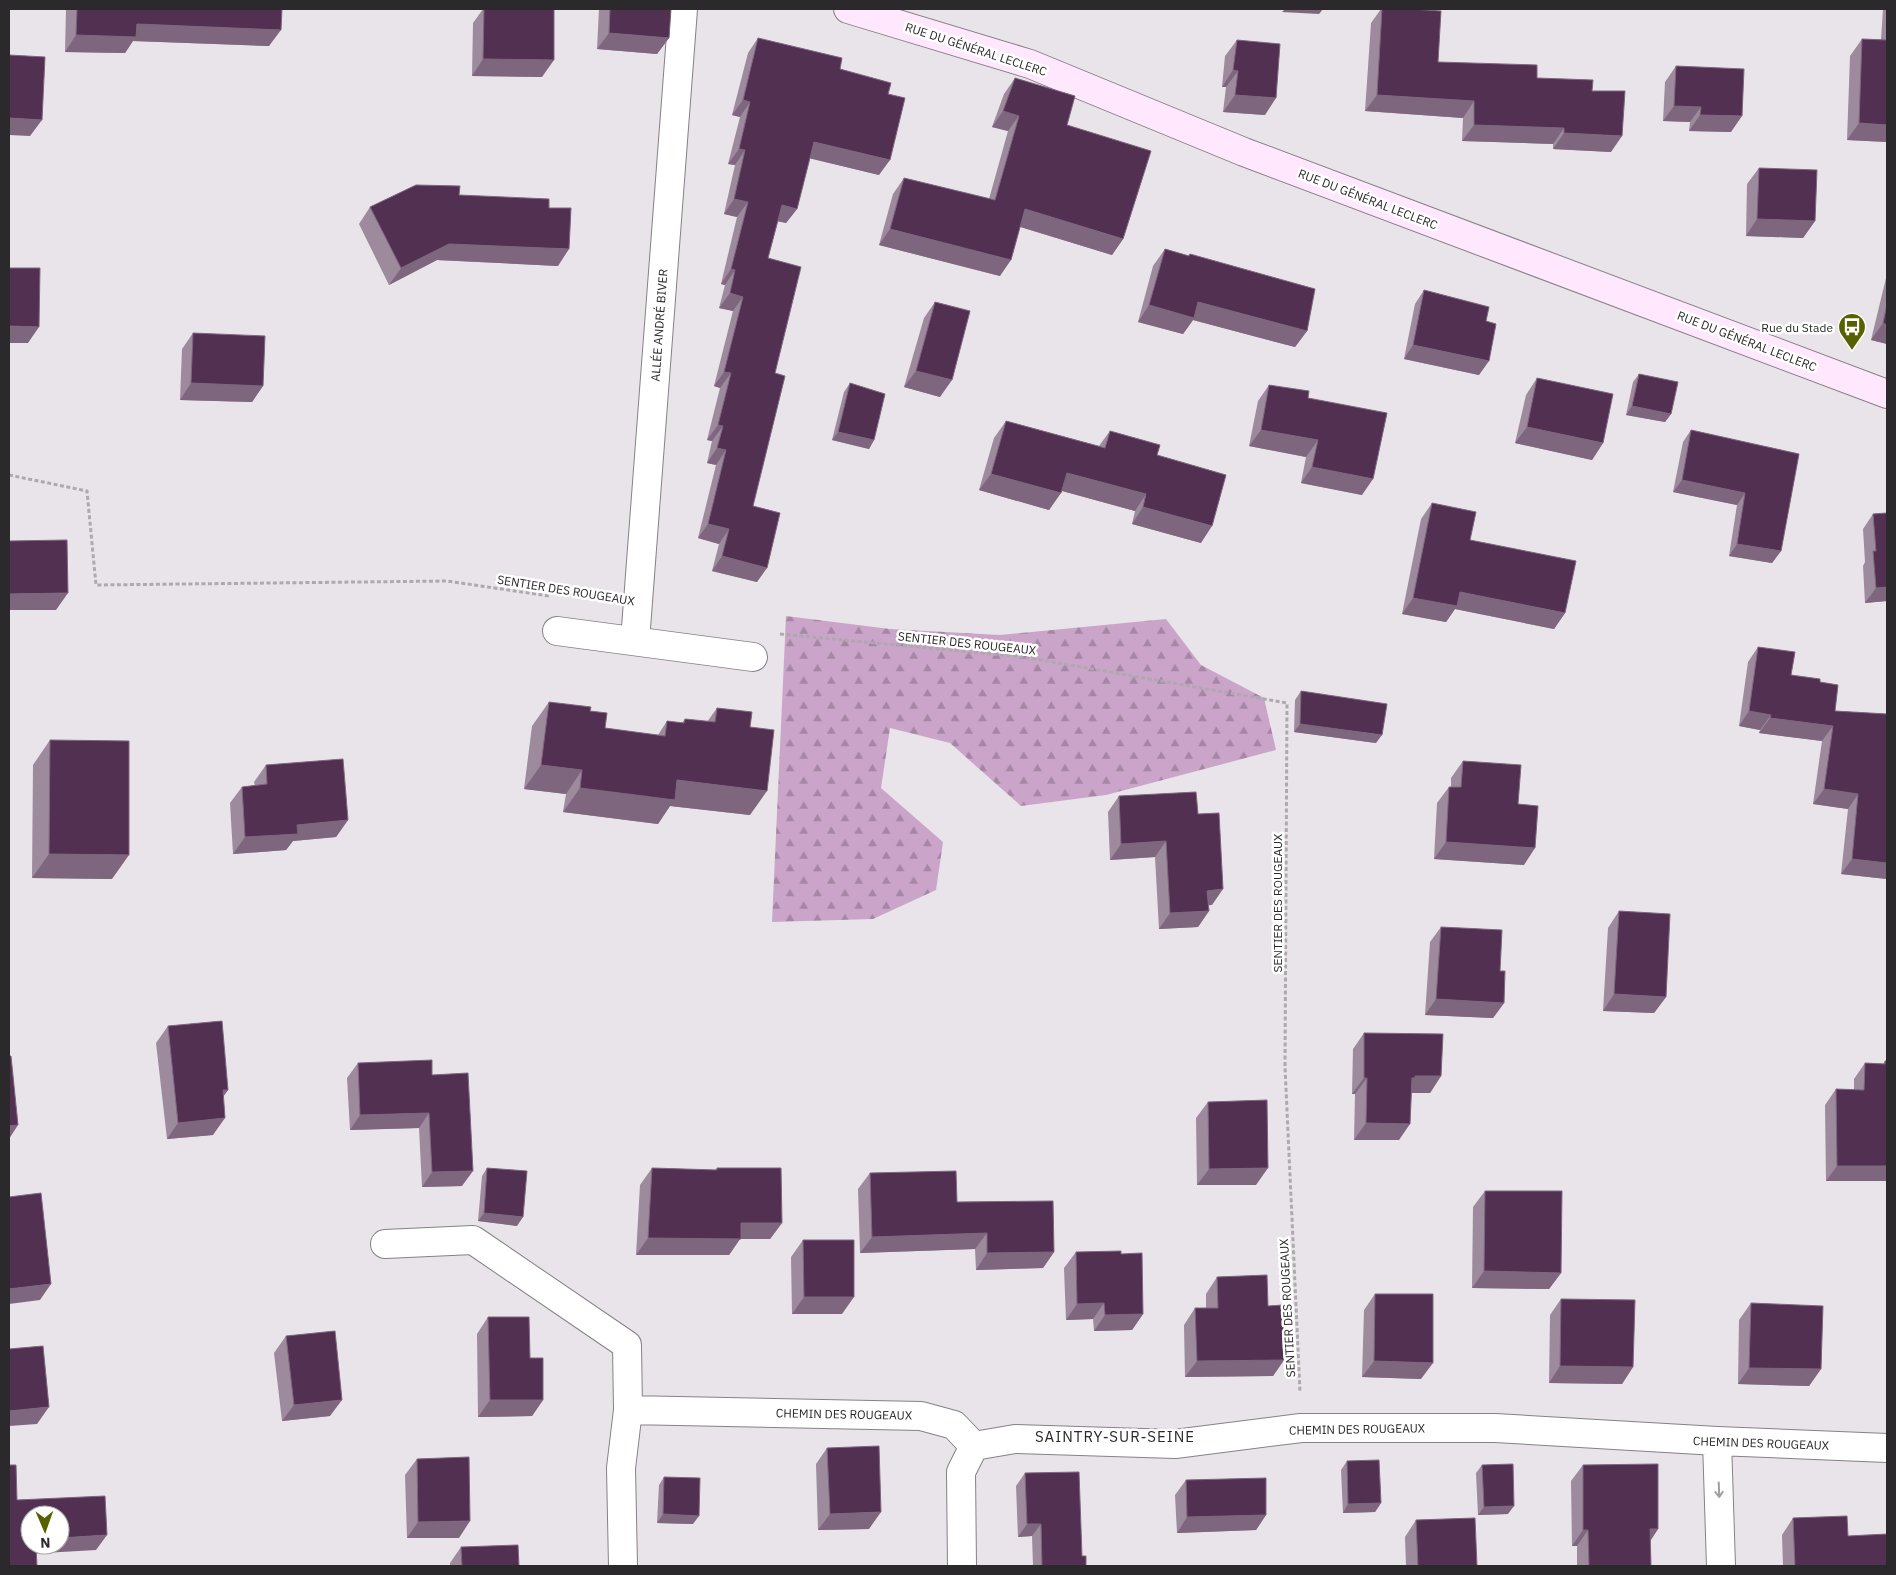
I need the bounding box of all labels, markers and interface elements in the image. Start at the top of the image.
street label: RUE DU GÉNÉRAL LECLERC [903,19,1049,79]
street label: RUE DU GÉNÉRAL LECLERC [1296,165,1440,233]
street label: ALLÉE ANDRÉ BIVER [648,268,670,382]
street label: RUE DU GÉNÉRAL LECLERC [1675,307,1819,375]
bus stop icon: Rue du Stade [1837,312,1867,351]
place label: Rue du Stade [1761,320,1833,335]
street label: SENTIER DES ROUGEAUX [496,572,636,608]
street label: SENTIER DES ROUGEAUX [897,628,1038,658]
street label: SENTIER DES ROUGEAUX [1270,833,1285,972]
street label: SENTIER DES ROUGEAUX [1276,1238,1298,1378]
street label: CHEMIN DES ROUGEAUX [776,1405,913,1423]
street label: CHEMIN DES ROUGEAUX [1289,1420,1426,1438]
district label: SAINTRY-SUR-SEINE [1035,1427,1195,1446]
street label: CHEMIN DES ROUGEAUX [1693,1433,1830,1453]
one-way arrow [1714,1482,1723,1498]
north arrow [20,1505,70,1555]
text: N [40,1534,51,1552]

